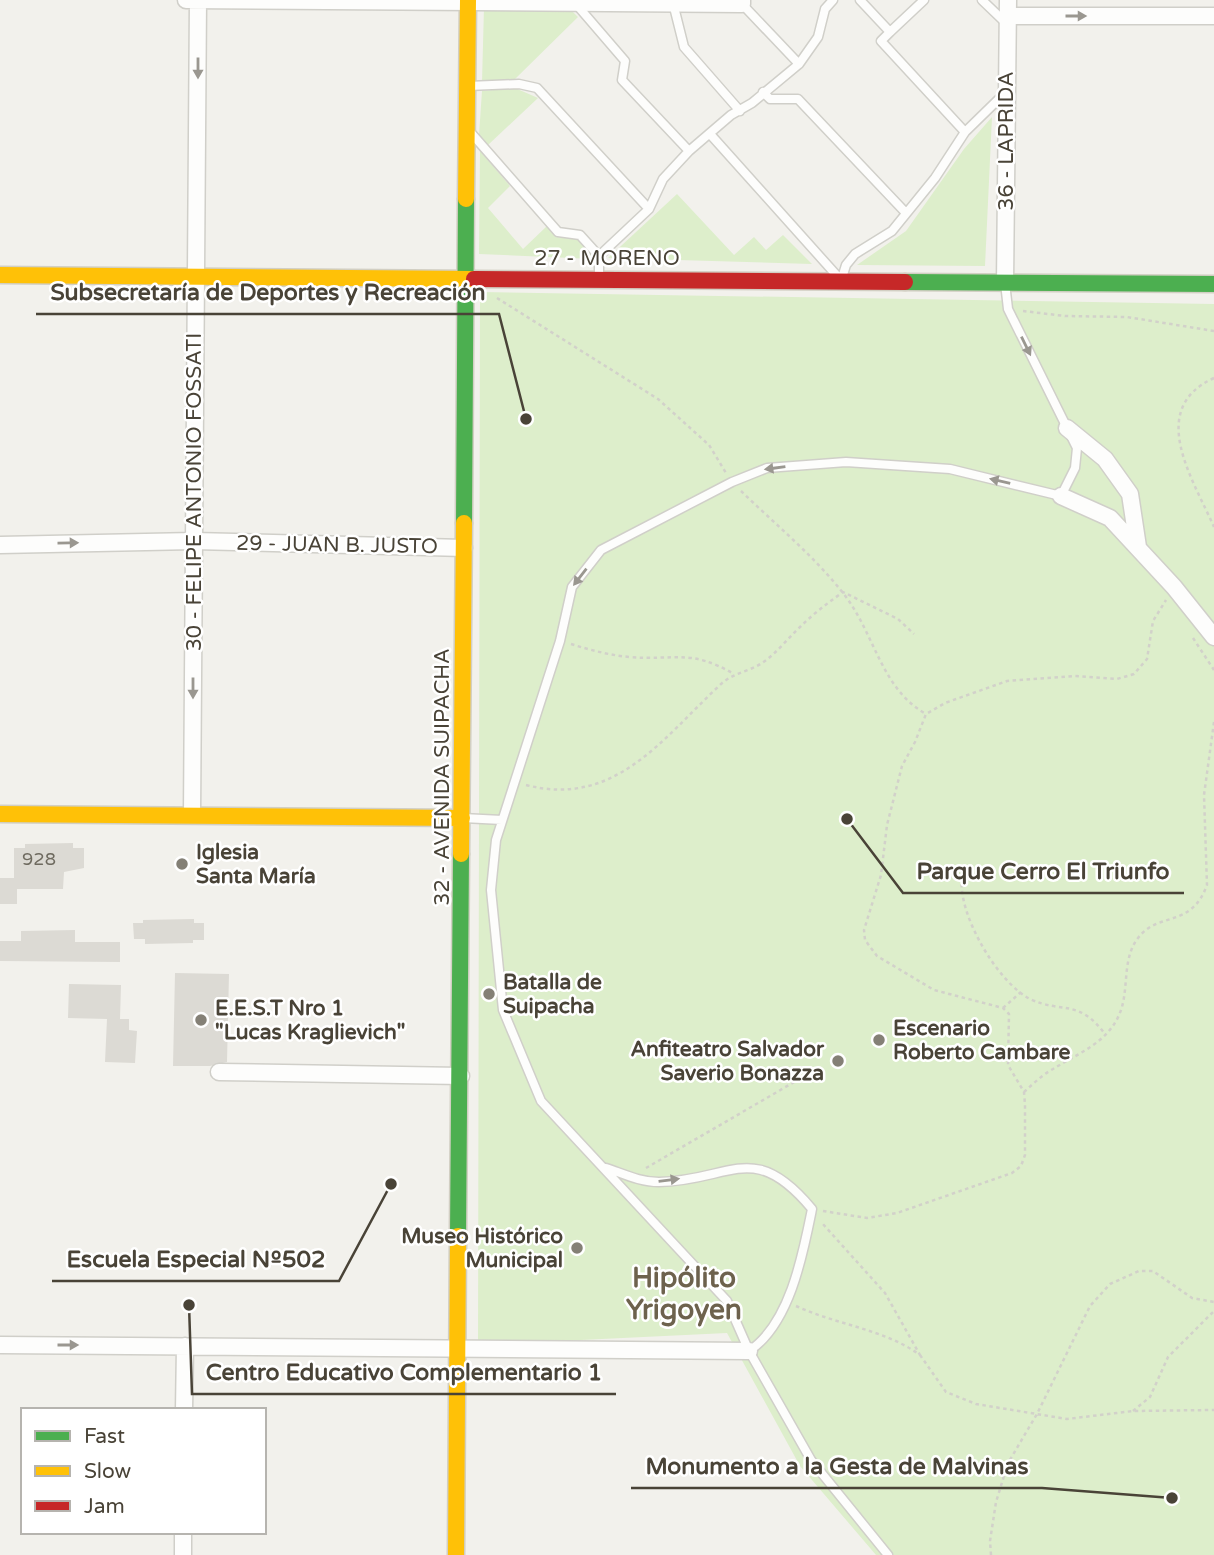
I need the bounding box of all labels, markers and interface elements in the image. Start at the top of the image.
one-way arrow [1065,10,1087,22]
one-way arrow [192,57,204,79]
street label: 36 - LAPRIDA [994,71,1019,211]
street label: 27 - MORENO [534,246,680,271]
callout: Subsecretaría de Deportes y Recreación [36,270,499,314]
text: Subsecretaría de Deportes y Recreación [50,279,486,307]
street label: 30 - FELIPE ANTONIO FOSSATI [182,333,207,651]
one-way arrow [1020,337,1032,357]
one-way arrow [764,463,786,474]
one-way arrow [989,475,1011,486]
street label: 29 - JUAN B. JUSTO [236,531,438,559]
one-way arrow [57,538,79,549]
one-way arrow [572,568,587,586]
street label: 32 - AVENIDA SUIPACHA [430,648,455,906]
one-way arrow [187,677,199,699]
place label: Iglesia Santa María [196,840,316,889]
house number: 928 [22,848,56,870]
callout: Parque Cerro El Triunfo [903,849,1184,893]
marker: Iglesia Santa María [174,856,190,872]
text: Parque Cerro El Triunfo [916,858,1170,886]
place label: Batalla de Suipacha [503,970,602,1019]
marker: Batalla de Suipacha [481,986,497,1002]
place label: E.E.S.T Nro 1 "Lucas Kraglievich" [215,996,405,1045]
marker: E.E.S.T Nro 1 "Lucas Kraglievich" [193,1012,209,1028]
place label: Escenario Roberto Cambare [893,1016,1070,1065]
marker: Escenario Roberto Cambare [871,1032,887,1048]
place label: Anfiteatro Salvador Saverio Bonazza [630,1037,825,1086]
marker: Anfiteatro Salvador Saverio Bonazza [830,1053,846,1069]
one-way arrow [658,1175,680,1186]
place label: Museo Histórico Municipal [401,1224,563,1273]
callout: Escuela Especial Nº502 [52,1237,339,1281]
marker: Museo Histórico Municipal [569,1240,585,1256]
text: Escuela Especial Nº502 [67,1246,325,1274]
district label: Hipólito Yrigoyen [626,1261,742,1327]
one-way arrow [57,1340,79,1351]
callout: Centro Educativo Complementario 1 [192,1350,616,1394]
text: Centro Educativo Complementario 1 [206,1359,602,1387]
legend [21,1408,266,1534]
text: Fast [84,1424,125,1449]
callout: Monumento a la Gesta de Malvinas [631,1444,1042,1488]
text: Monumento a la Gesta de Malvinas [645,1453,1029,1481]
text: Slow [84,1459,132,1484]
text: Jam [84,1494,125,1519]

